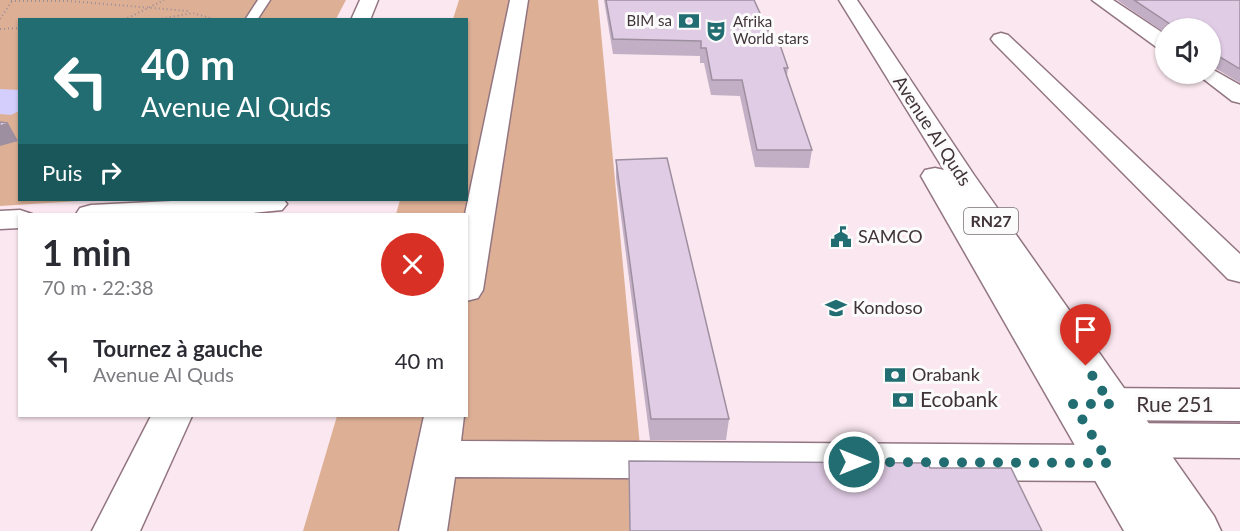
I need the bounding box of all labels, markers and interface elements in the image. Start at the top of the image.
bank icon: BIM sa [677,9,701,33]
place label: BIM sa [626,11,672,29]
place label: Afrika World stars [733,12,809,47]
map controls [1155,18,1221,84]
button: sound [1155,18,1221,84]
theatre icon: Afrika World stars [704,19,728,43]
text: 40 m [141,39,235,89]
icon: left [42,42,120,120]
street label: Avenue Al Quds [889,71,977,190]
text: Avenue Al Quds [141,90,331,123]
icon: right [94,156,127,189]
text: Puis [42,159,82,186]
road number: RN27 [964,208,1018,234]
public building icon: SAMCO [829,225,853,249]
place label: SAMCO [858,225,923,247]
text: 1 min [42,230,131,274]
button: close [381,233,444,296]
text: 70 m · 22:38 [42,275,154,299]
school or university icon: Kondoso [824,296,848,320]
place label: Kondoso [853,296,923,318]
pin [1060,304,1111,366]
icon: arrive [1069,313,1102,346]
text: Tournez à gauche [93,335,263,362]
icon: left [42,344,75,377]
text: 40 m [395,347,444,374]
text: Avenue Al Quds [93,362,234,386]
bank icon: Orabank [883,363,907,387]
place label: Orabank [912,363,981,385]
place label: Ecobank [920,386,998,411]
bank icon: Ecobank [891,388,915,412]
street label: Rue 251 [1136,391,1214,416]
position arrow [822,430,886,494]

